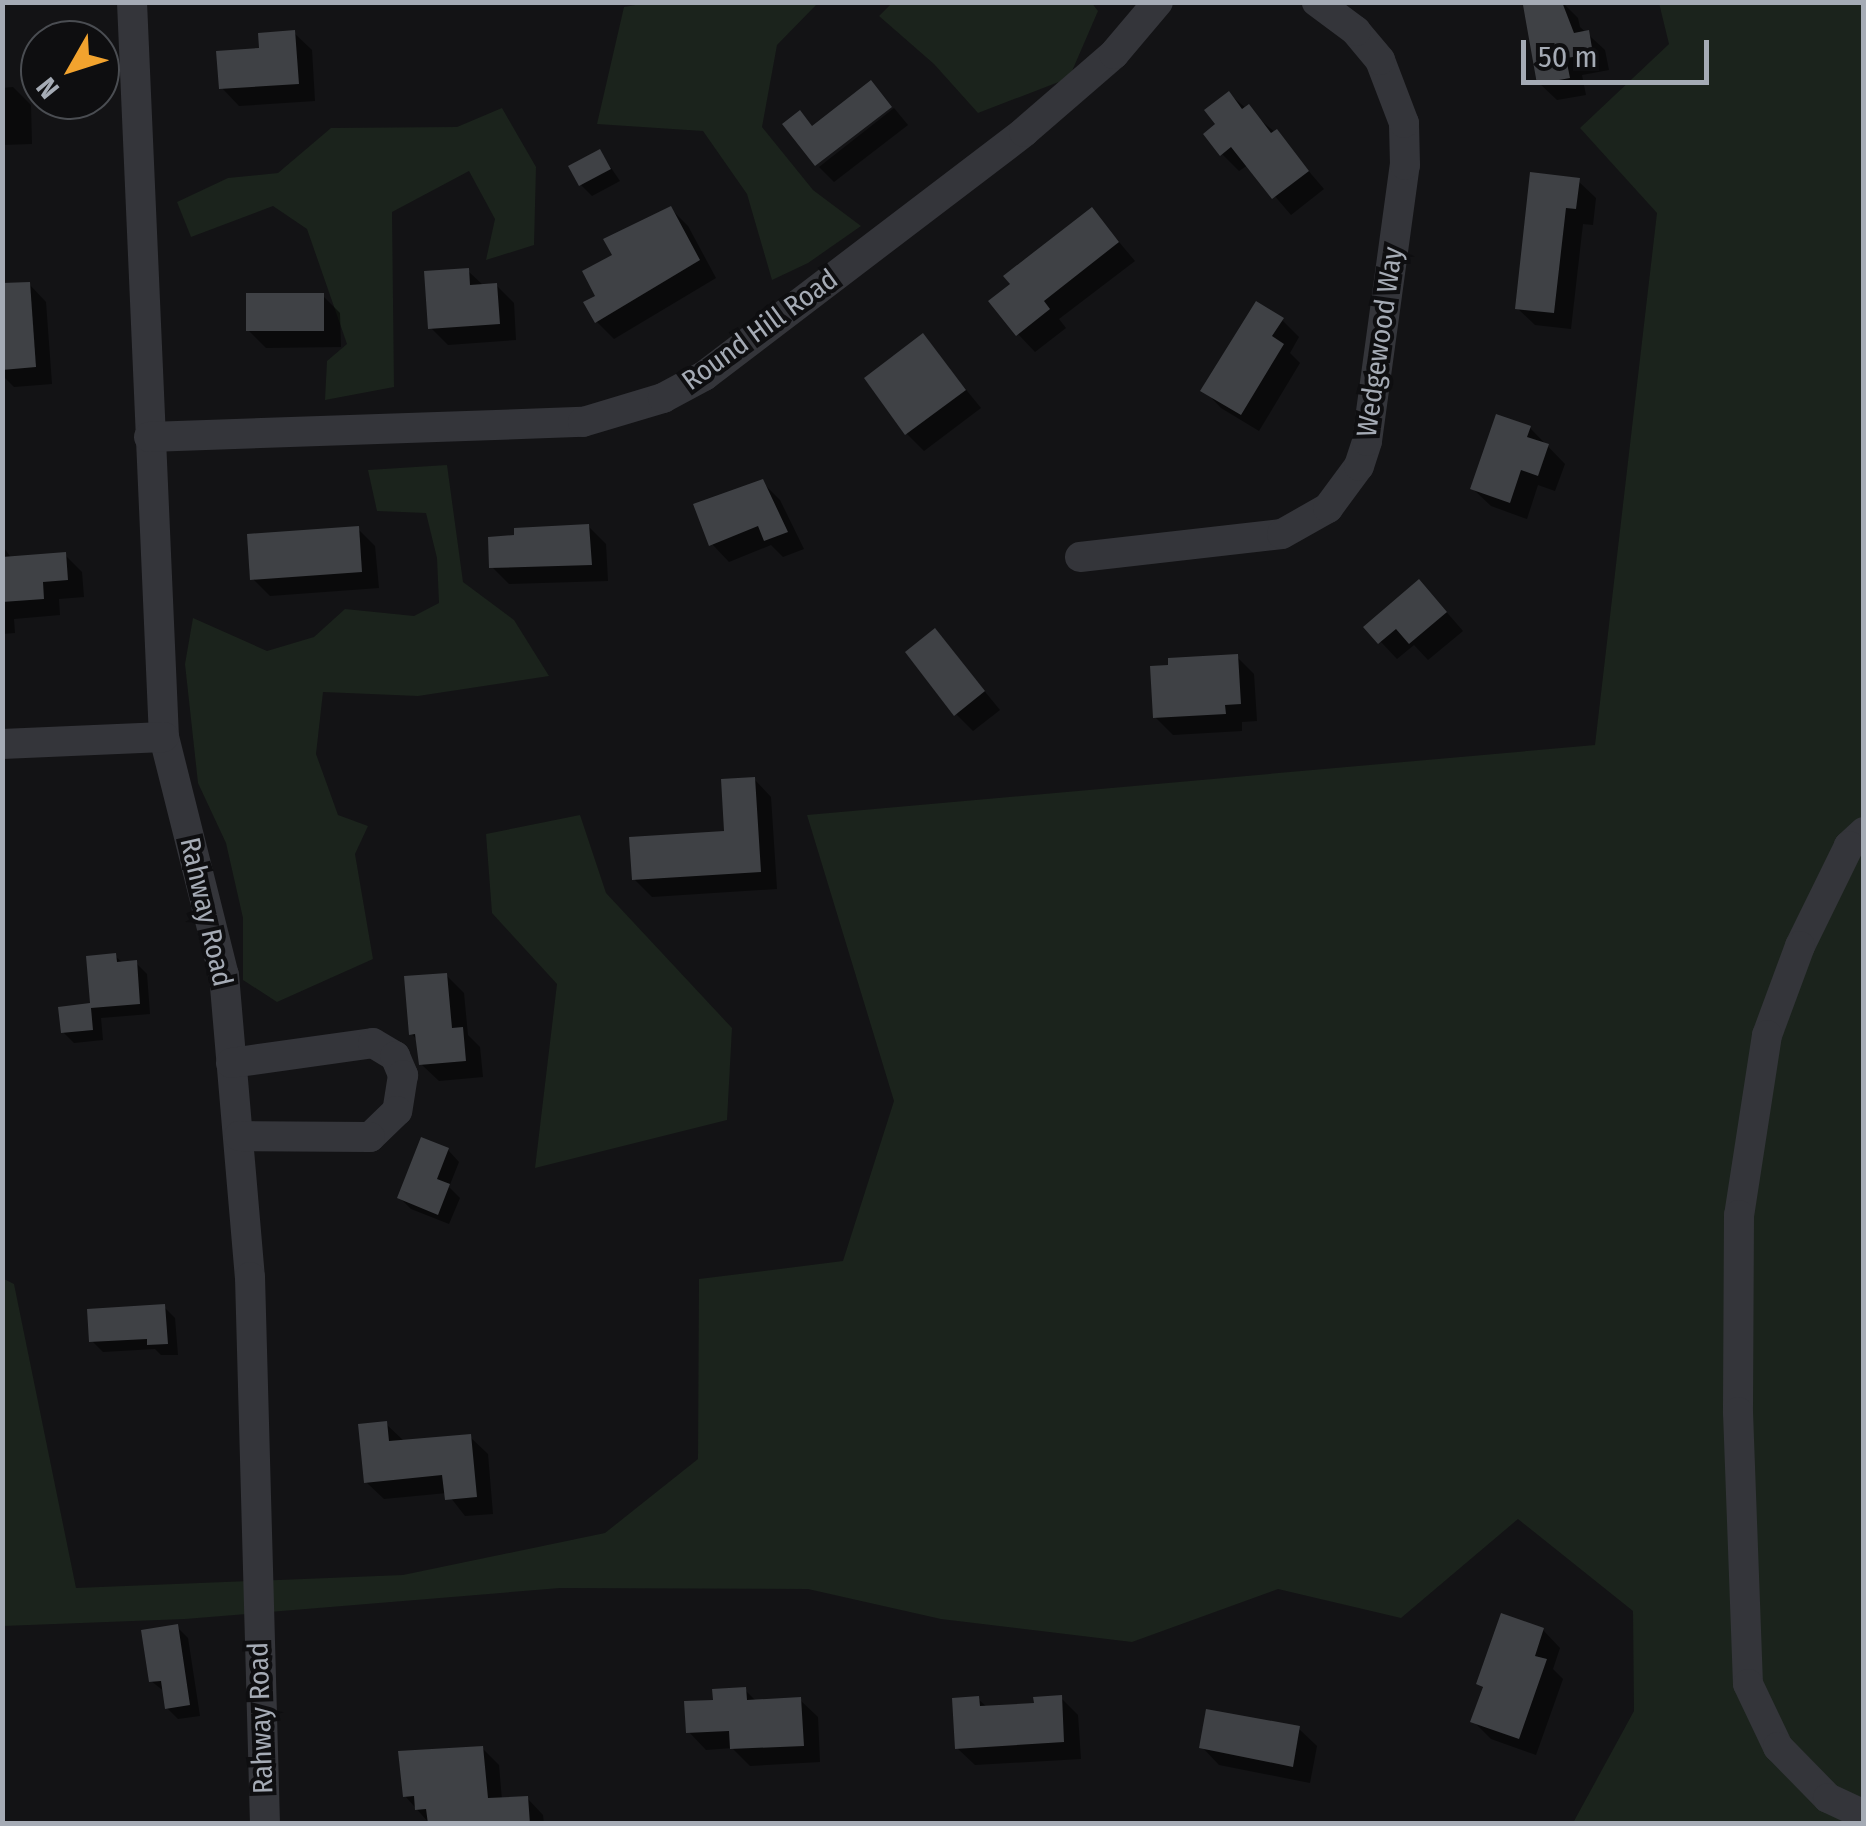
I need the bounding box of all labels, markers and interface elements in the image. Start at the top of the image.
north arrow [20,20,120,120]
scale bar [1526,20,1714,82]
text: 50 m [1538,39,1598,75]
text: N [30,71,66,105]
street label: Wedgewood Way [1350,245,1410,439]
street label: Round Hill Road [676,262,844,398]
street label: Rahway Road [173,834,239,990]
street label: Rahway Road [242,1642,280,1794]

